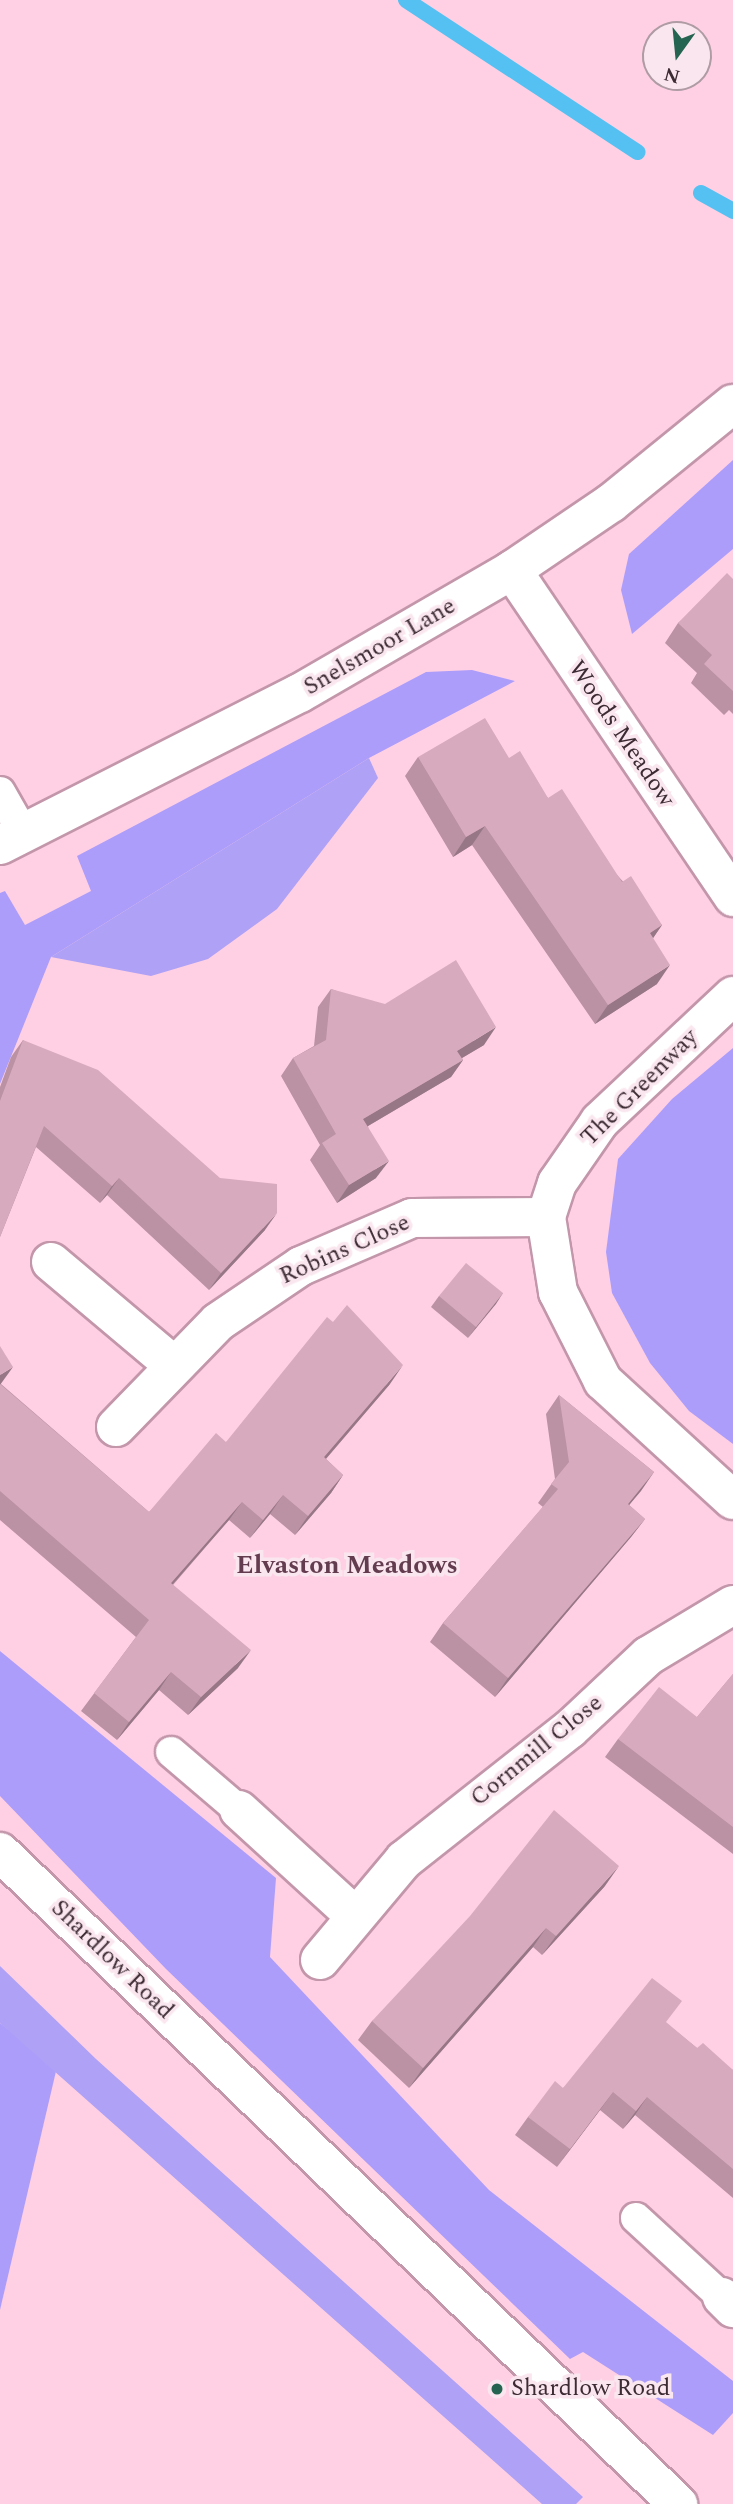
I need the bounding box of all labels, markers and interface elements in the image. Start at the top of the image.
north arrow [642,21,712,91]
text: N [661,59,683,91]
street label: Snelsmoor Lane [299,592,461,702]
street label: Woods Meadow [562,656,680,812]
street label: The Greenway [575,1023,705,1153]
street label: Robins Close [275,1208,415,1292]
district label: Elvaston Meadows [236,1550,458,1582]
street label: Cornmill Close [465,1689,609,1813]
street label: Shardlow Road [45,1894,179,2026]
place label: Shardlow Road [511,2375,670,2403]
marker: Shardlow Road [489,2381,505,2397]

